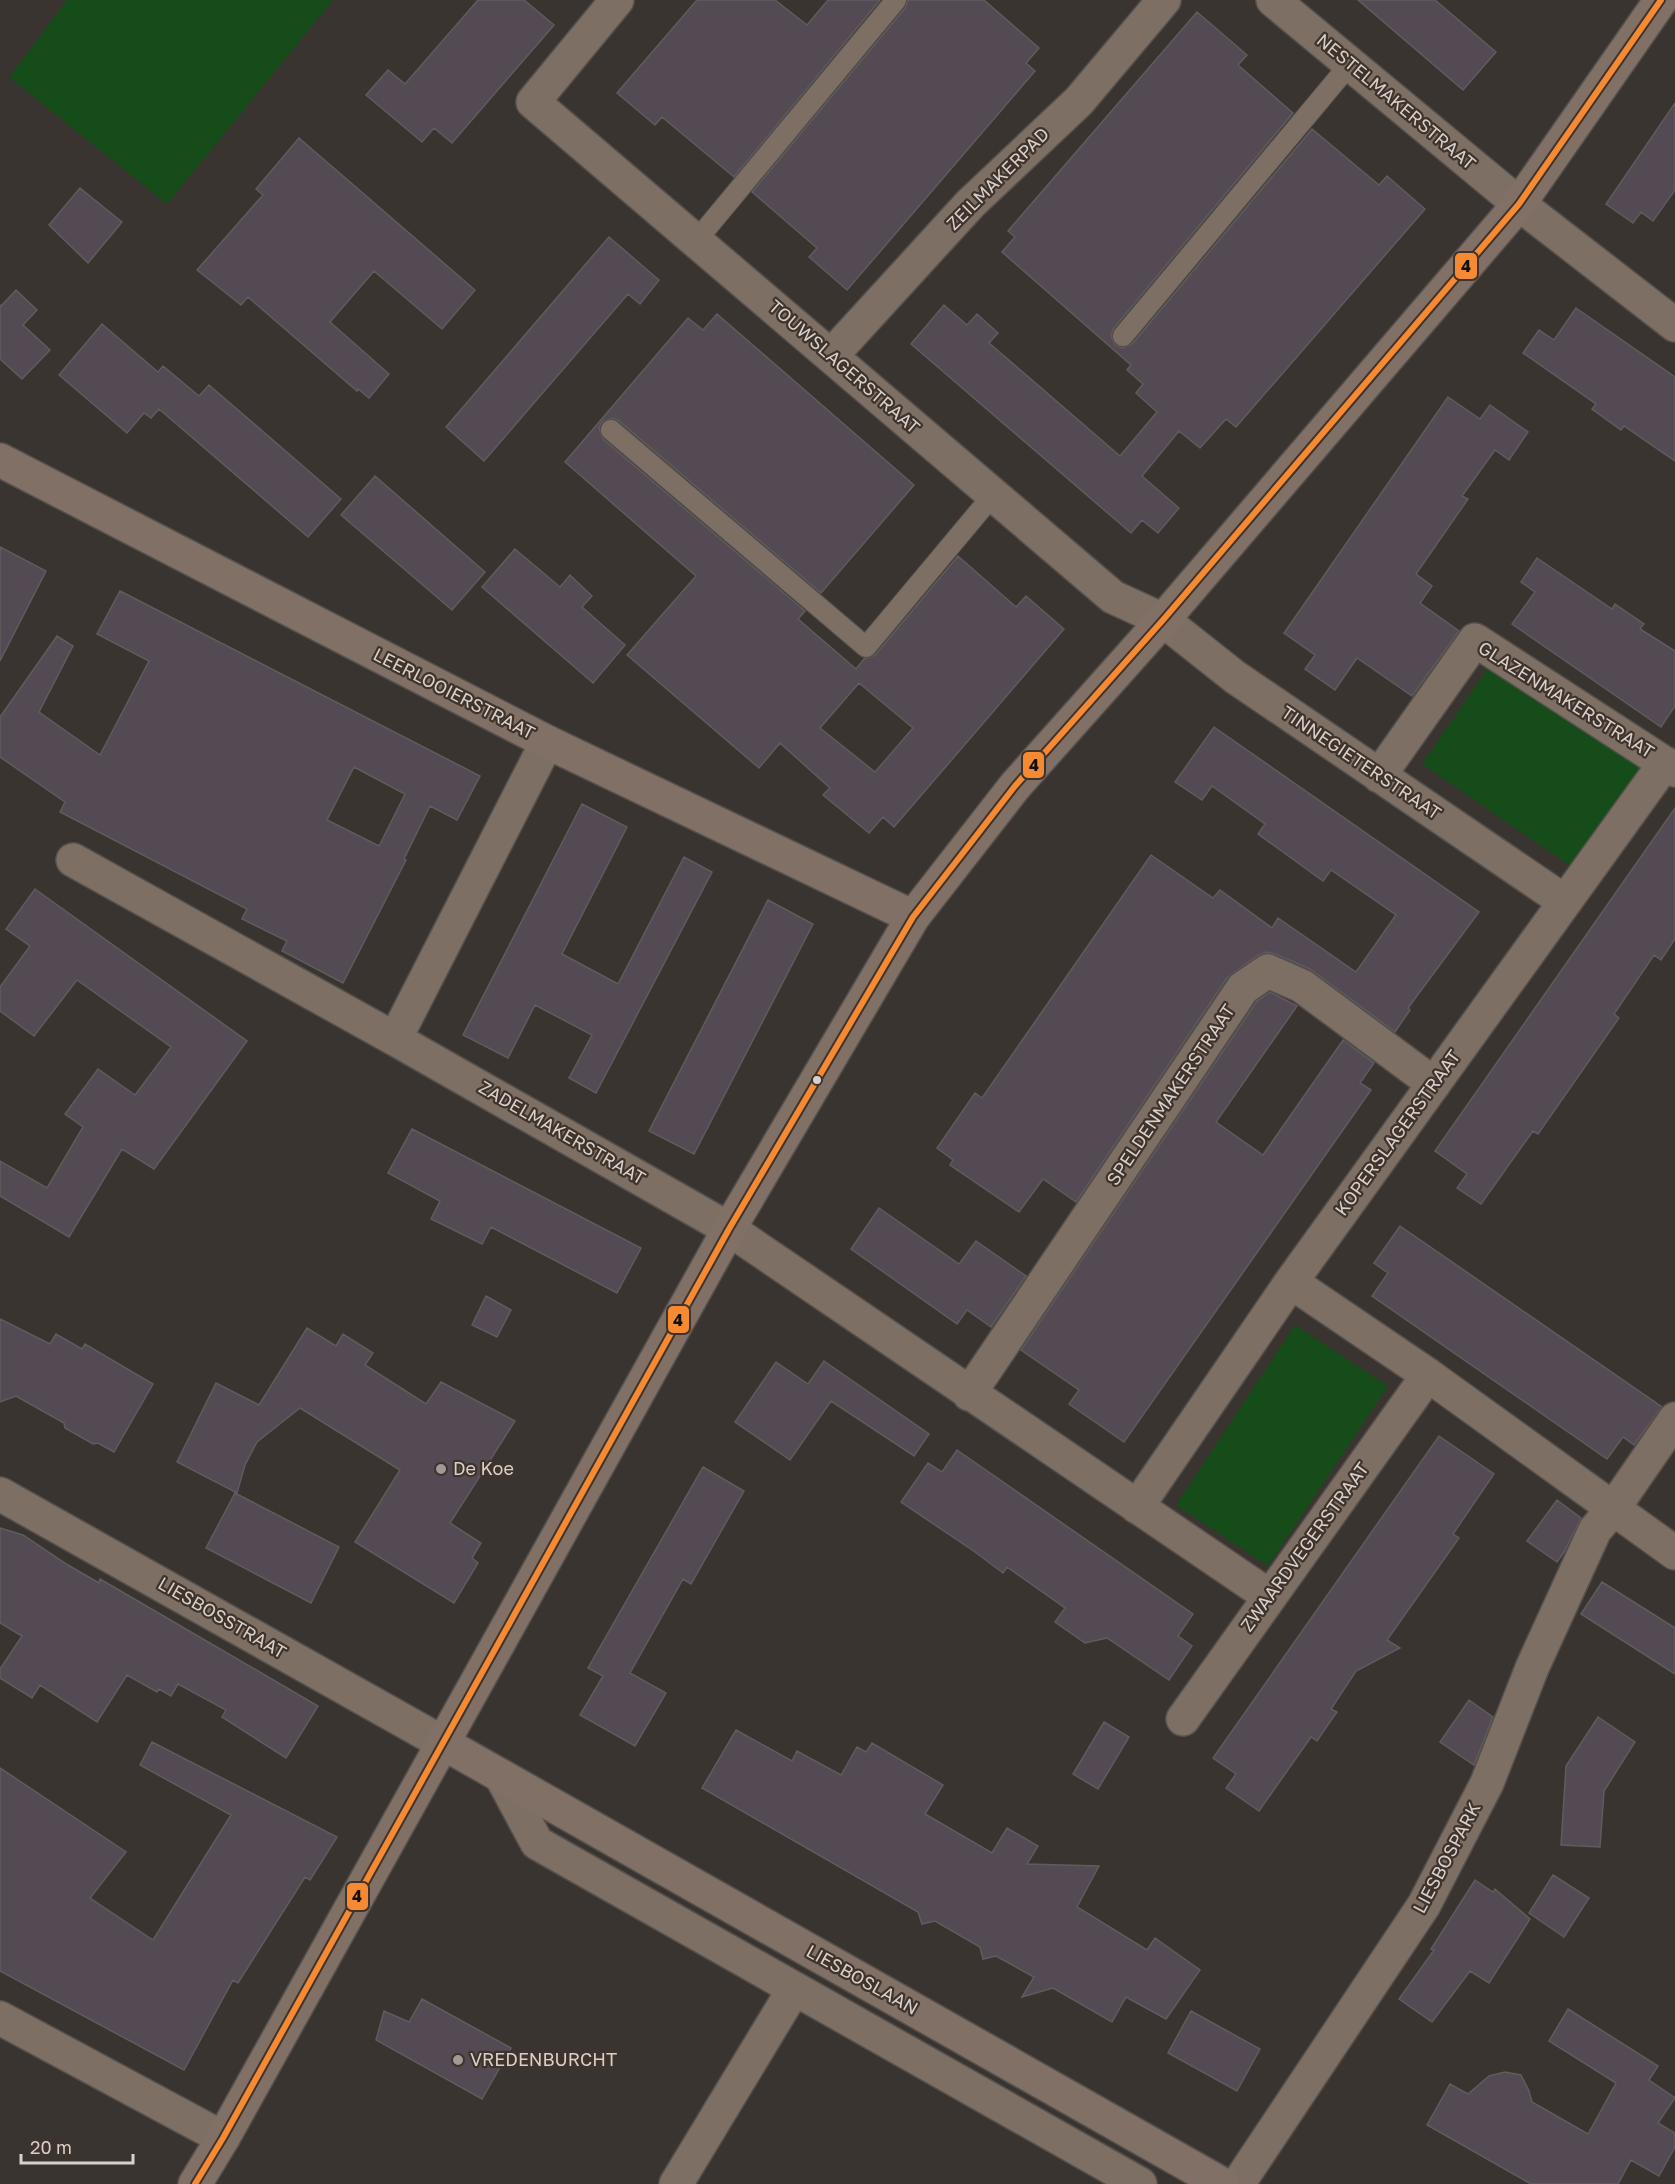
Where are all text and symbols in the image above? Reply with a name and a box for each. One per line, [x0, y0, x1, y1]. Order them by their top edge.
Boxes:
street label: NESTELMAKERSTRAAT [1313, 28, 1481, 174]
street label: ZEILMAKERPAD [941, 122, 1053, 234]
line badge: 4 [1454, 252, 1478, 280]
text: 4 [1461, 256, 1471, 276]
street label: TOUWSLAGERSTRAAT [765, 295, 925, 438]
street label: GLAZENMAKERSTRAAT [1475, 636, 1658, 762]
street label: LEERLOOIERSTRAAT [370, 643, 539, 743]
street label: TINNEGIETERSTRAAT [1278, 701, 1446, 824]
line badge: 4 [1022, 751, 1045, 779]
text: 4 [1029, 755, 1039, 775]
street label: SPELDENMAKERSTRAAT [1101, 1000, 1239, 1189]
street label: KOPERSLAGERSTRAAT [1330, 1045, 1465, 1219]
unlabelled marker [811, 1074, 823, 1086]
street label: ZADELMAKERSTRAAT [475, 1075, 650, 1189]
line badge: 4 [667, 1305, 690, 1334]
text: 4 [673, 1310, 683, 1330]
place label: De Koe [453, 1457, 514, 1479]
street label: ZWAARDVEGERSTRAAT [1235, 1458, 1373, 1635]
marker: De Koe [434, 1462, 448, 1476]
street label: LIESBOSSTRAAT [155, 1572, 290, 1663]
street label: LIESBOSPARK [1408, 1798, 1485, 1917]
line badge: 4 [346, 1882, 369, 1911]
text: 4 [352, 1886, 362, 1906]
street label: LIESBOSLAAN [803, 1939, 922, 2019]
place label: VREDENBURCHT [470, 2048, 617, 2070]
marker: VREDENBURCHT [451, 2053, 465, 2067]
scale bar [21, 2127, 134, 2165]
text: 20 m [30, 2136, 72, 2158]

